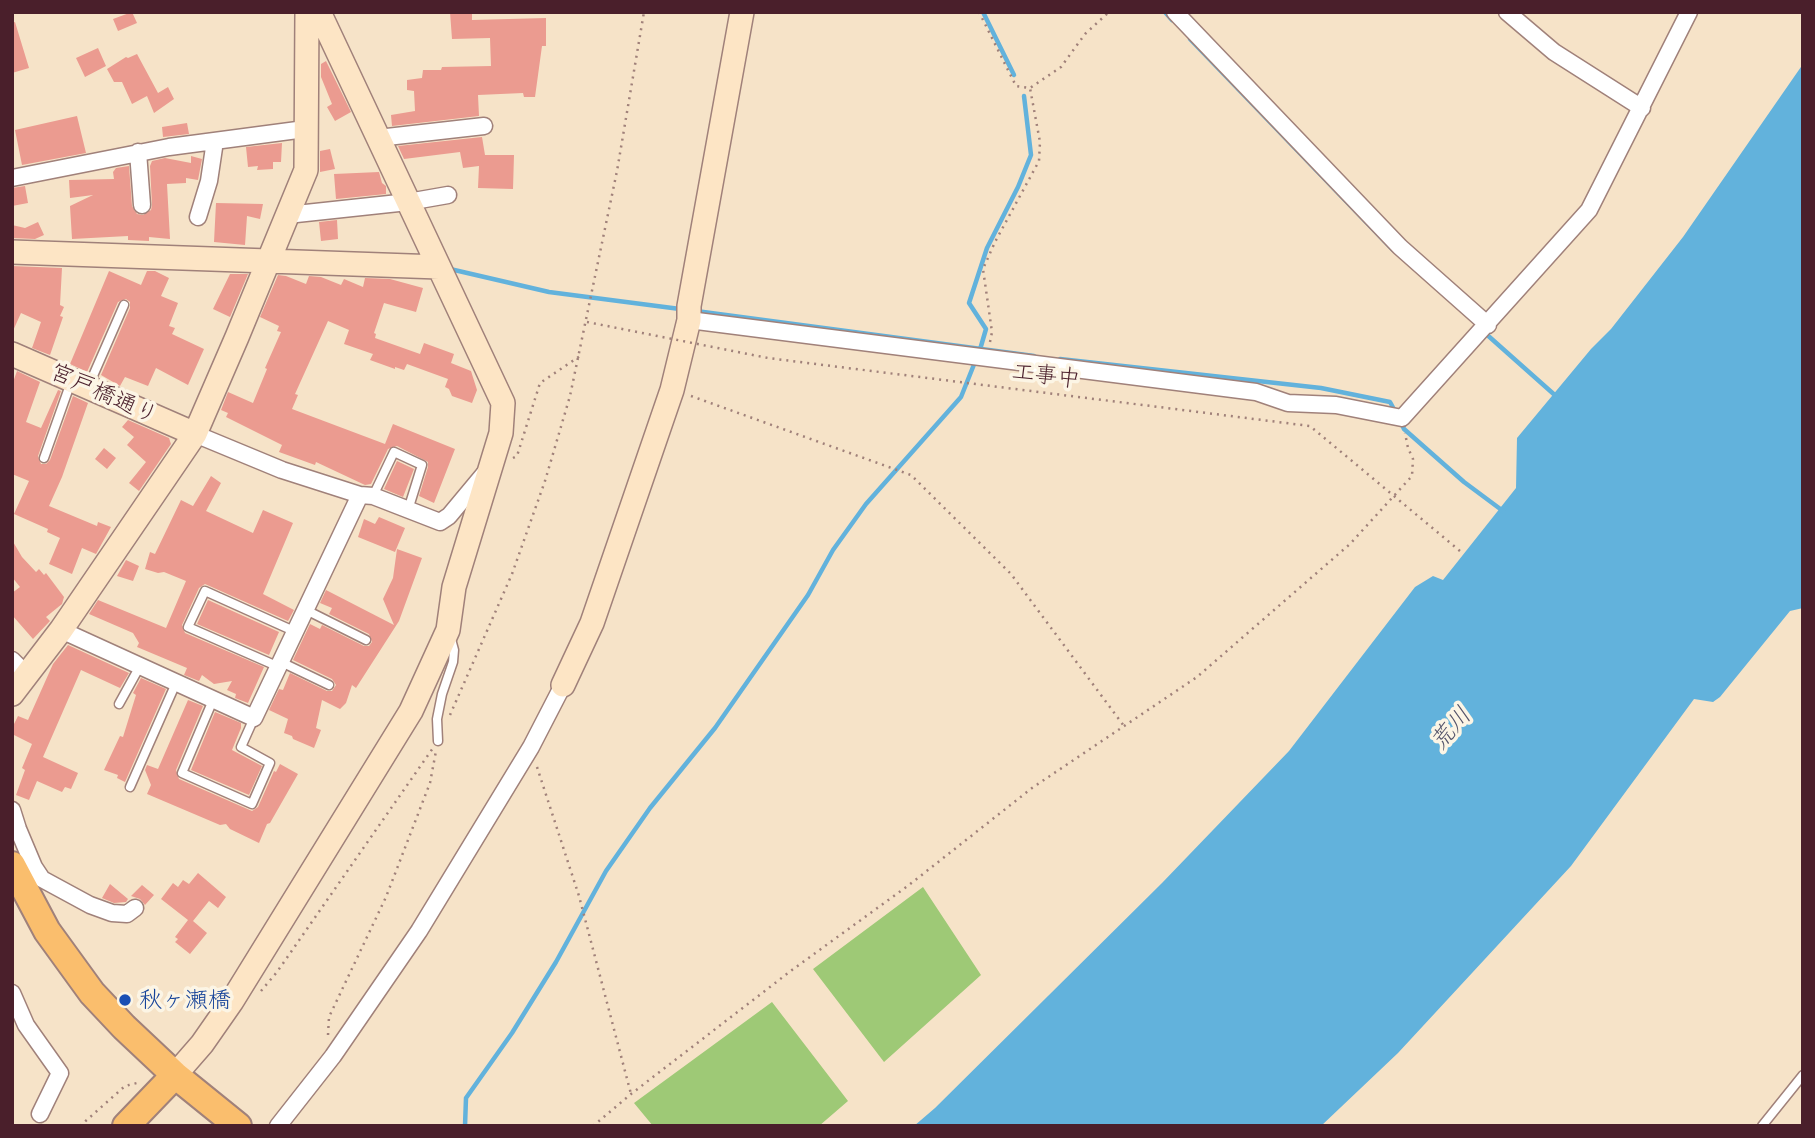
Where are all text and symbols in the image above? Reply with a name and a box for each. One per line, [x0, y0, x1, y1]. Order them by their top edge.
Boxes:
street label: 宮戸橋通り [46, 358, 162, 430]
street label: 工事中 [1010, 358, 1082, 394]
water label: 荒川 [1424, 701, 1478, 757]
place label: 秋ヶ瀬橋 [139, 986, 231, 1014]
marker: 秋ヶ瀬橋 [117, 992, 133, 1008]

